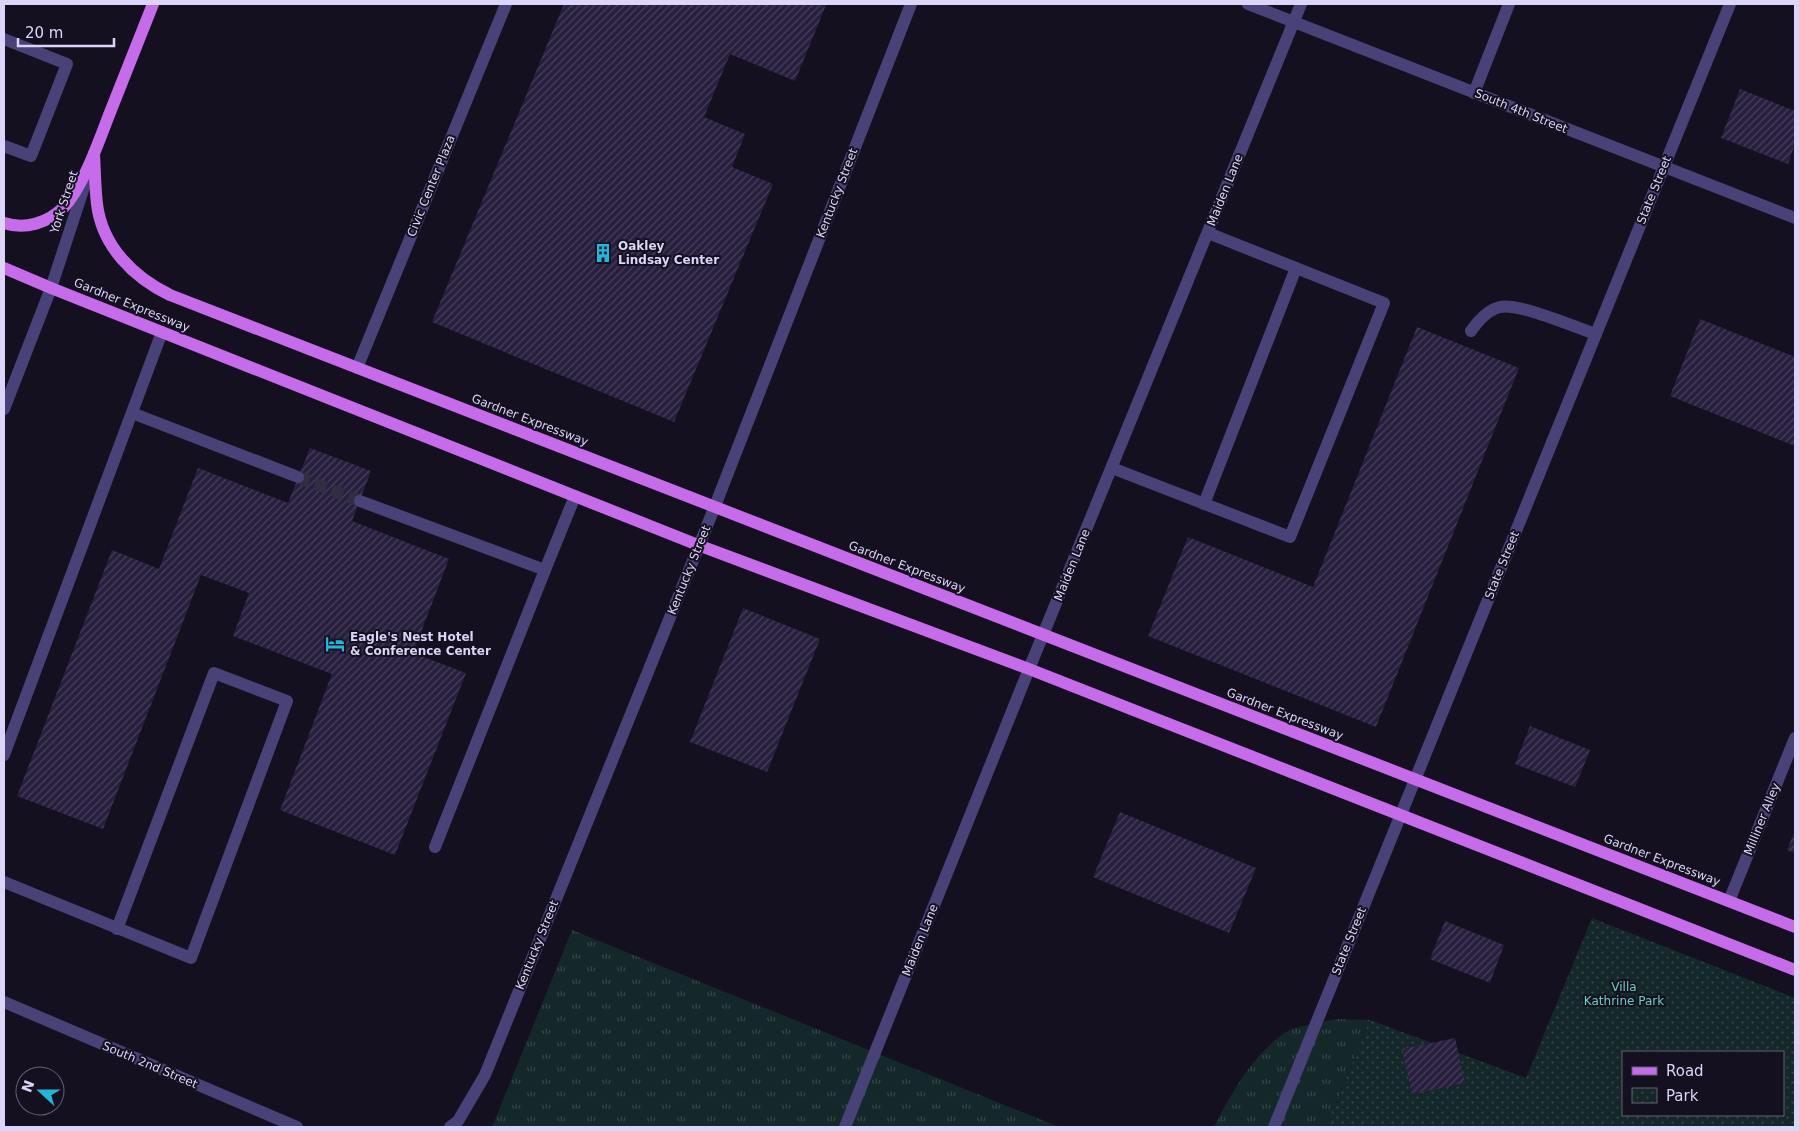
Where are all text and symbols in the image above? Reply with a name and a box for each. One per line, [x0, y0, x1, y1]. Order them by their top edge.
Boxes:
scale bar [18, 15, 114, 47]
text: 20 m [25, 24, 63, 42]
street label: South 4th Street [1473, 86, 1570, 136]
street label: Civic Center Plaza [404, 133, 458, 239]
street label: Kentucky Street [813, 146, 861, 240]
street label: Maiden Lane [1204, 152, 1246, 228]
street label: State Street [1634, 154, 1674, 226]
street label: York Street [47, 169, 81, 236]
place label: Oakley Lindsay Center [618, 239, 719, 267]
building icon: Oakley Lindsay Center [592, 242, 614, 264]
street label: Gardner Expressway [72, 275, 192, 335]
street label: Gardner Expressway [470, 391, 590, 449]
street label: Kentucky Street [665, 523, 713, 617]
street label: Maiden Lane [1051, 527, 1093, 603]
street label: State Street [1482, 529, 1522, 601]
street label: Gardner Expressway [847, 538, 967, 596]
place label: Eagle's Nest Hotel & Conference Center [350, 630, 491, 658]
hotel icon: Eagle's Nest Hotel & Conference Center [324, 633, 346, 655]
street label: Gardner Expressway [1225, 685, 1345, 743]
street label: Milliner Alley [1741, 781, 1783, 857]
street label: Gardner Expressway [1602, 831, 1722, 889]
street label: Kentucky Street [513, 898, 561, 992]
street label: Maiden Lane [899, 902, 941, 978]
street label: State Street [1329, 905, 1369, 977]
park label: Villa Kathrine Park [1584, 980, 1664, 1008]
street label: South 2nd Street [100, 1039, 200, 1091]
legend [1622, 1051, 1784, 1116]
text: Road [1666, 1062, 1704, 1080]
north arrow [15, 1066, 65, 1116]
text: N [18, 1078, 37, 1095]
text: Park [1666, 1087, 1699, 1105]

